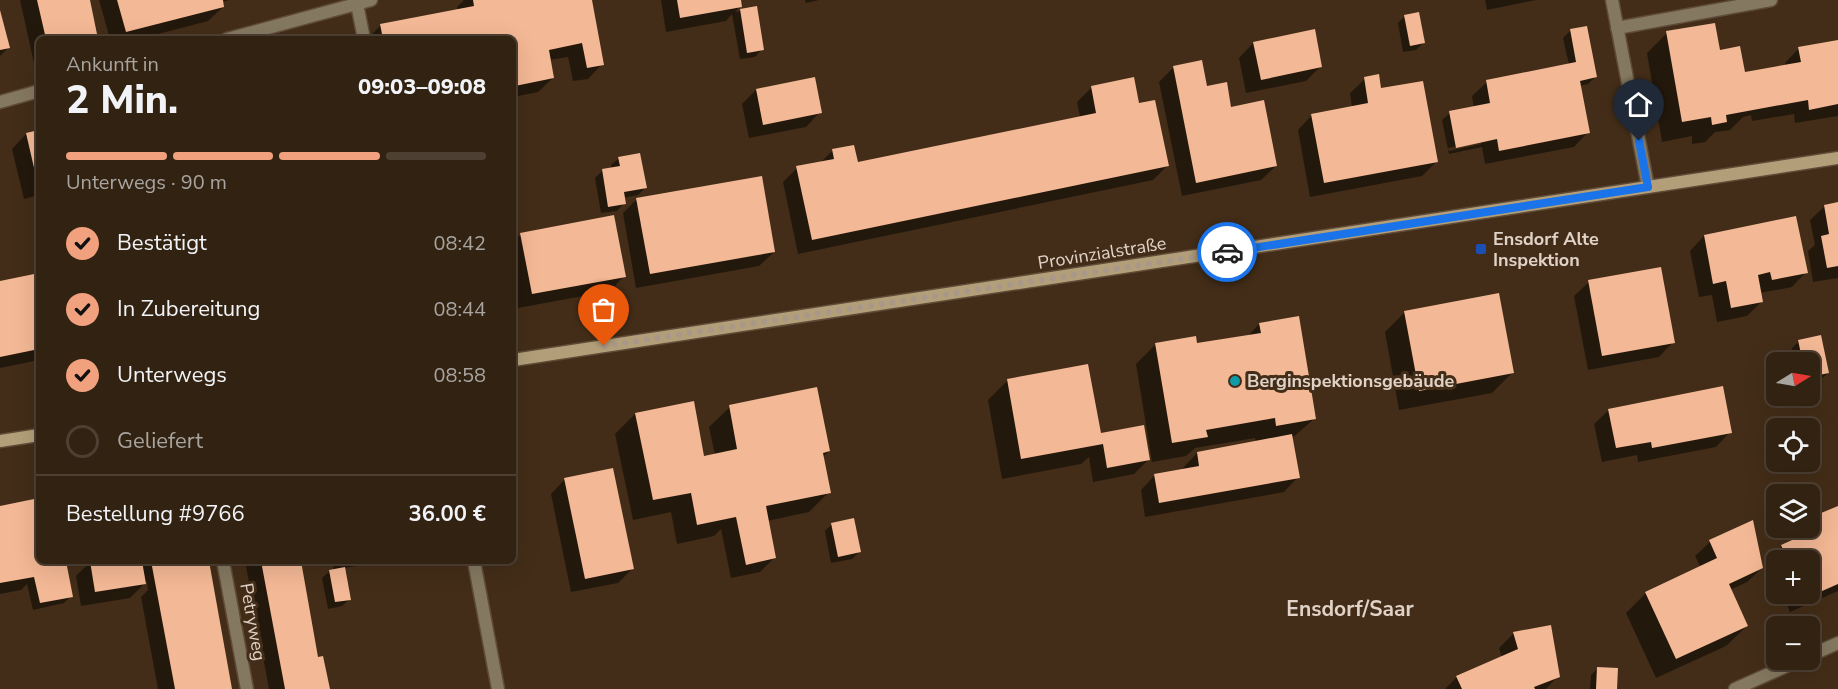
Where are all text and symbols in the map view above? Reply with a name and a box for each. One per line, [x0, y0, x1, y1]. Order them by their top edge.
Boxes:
text: Ankunft in [66, 51, 159, 78]
text: 09:03–09:08 [358, 72, 486, 102]
text: 2 Min. [66, 74, 178, 127]
pin [1613, 79, 1664, 141]
icon: home [1622, 88, 1655, 121]
text: Unterwegs · 90 m [66, 169, 227, 196]
courier [1197, 222, 1257, 282]
icon: check [66, 227, 99, 260]
place label: Ensdorf Alte Inspektion [1493, 227, 1599, 272]
text: Bestätigt [117, 228, 207, 258]
text: 08:42 [433, 230, 486, 257]
street label: Provinzialstraße [1036, 231, 1168, 275]
icon: car [1211, 236, 1244, 269]
marker: Ensdorf Alte Inspektion [1474, 242, 1488, 256]
pin [578, 284, 629, 346]
icon: check [66, 293, 99, 326]
icon: bag [587, 293, 620, 326]
text: In Zubereitung [117, 294, 260, 324]
text: 08:44 [433, 296, 486, 323]
north arrow [1766, 352, 1820, 406]
map controls [1766, 352, 1820, 670]
icon: check [66, 359, 99, 392]
text: Unterwegs [117, 360, 227, 390]
text: 08:58 [433, 362, 486, 389]
place label: Berginspektionsgebäude [1247, 369, 1454, 393]
marker: Berginspektionsgebäude [1228, 374, 1242, 388]
button: locate [1766, 418, 1820, 472]
text: Geliefert [117, 426, 203, 456]
button: layers [1766, 484, 1820, 538]
text: Bestellung #9766 [66, 499, 245, 529]
text: 36.00 € [409, 499, 486, 529]
button: + [1766, 550, 1820, 604]
street label: Petryweg [234, 581, 272, 663]
district label: Ensdorf/Saar [1286, 595, 1414, 623]
button: − [1766, 616, 1820, 670]

